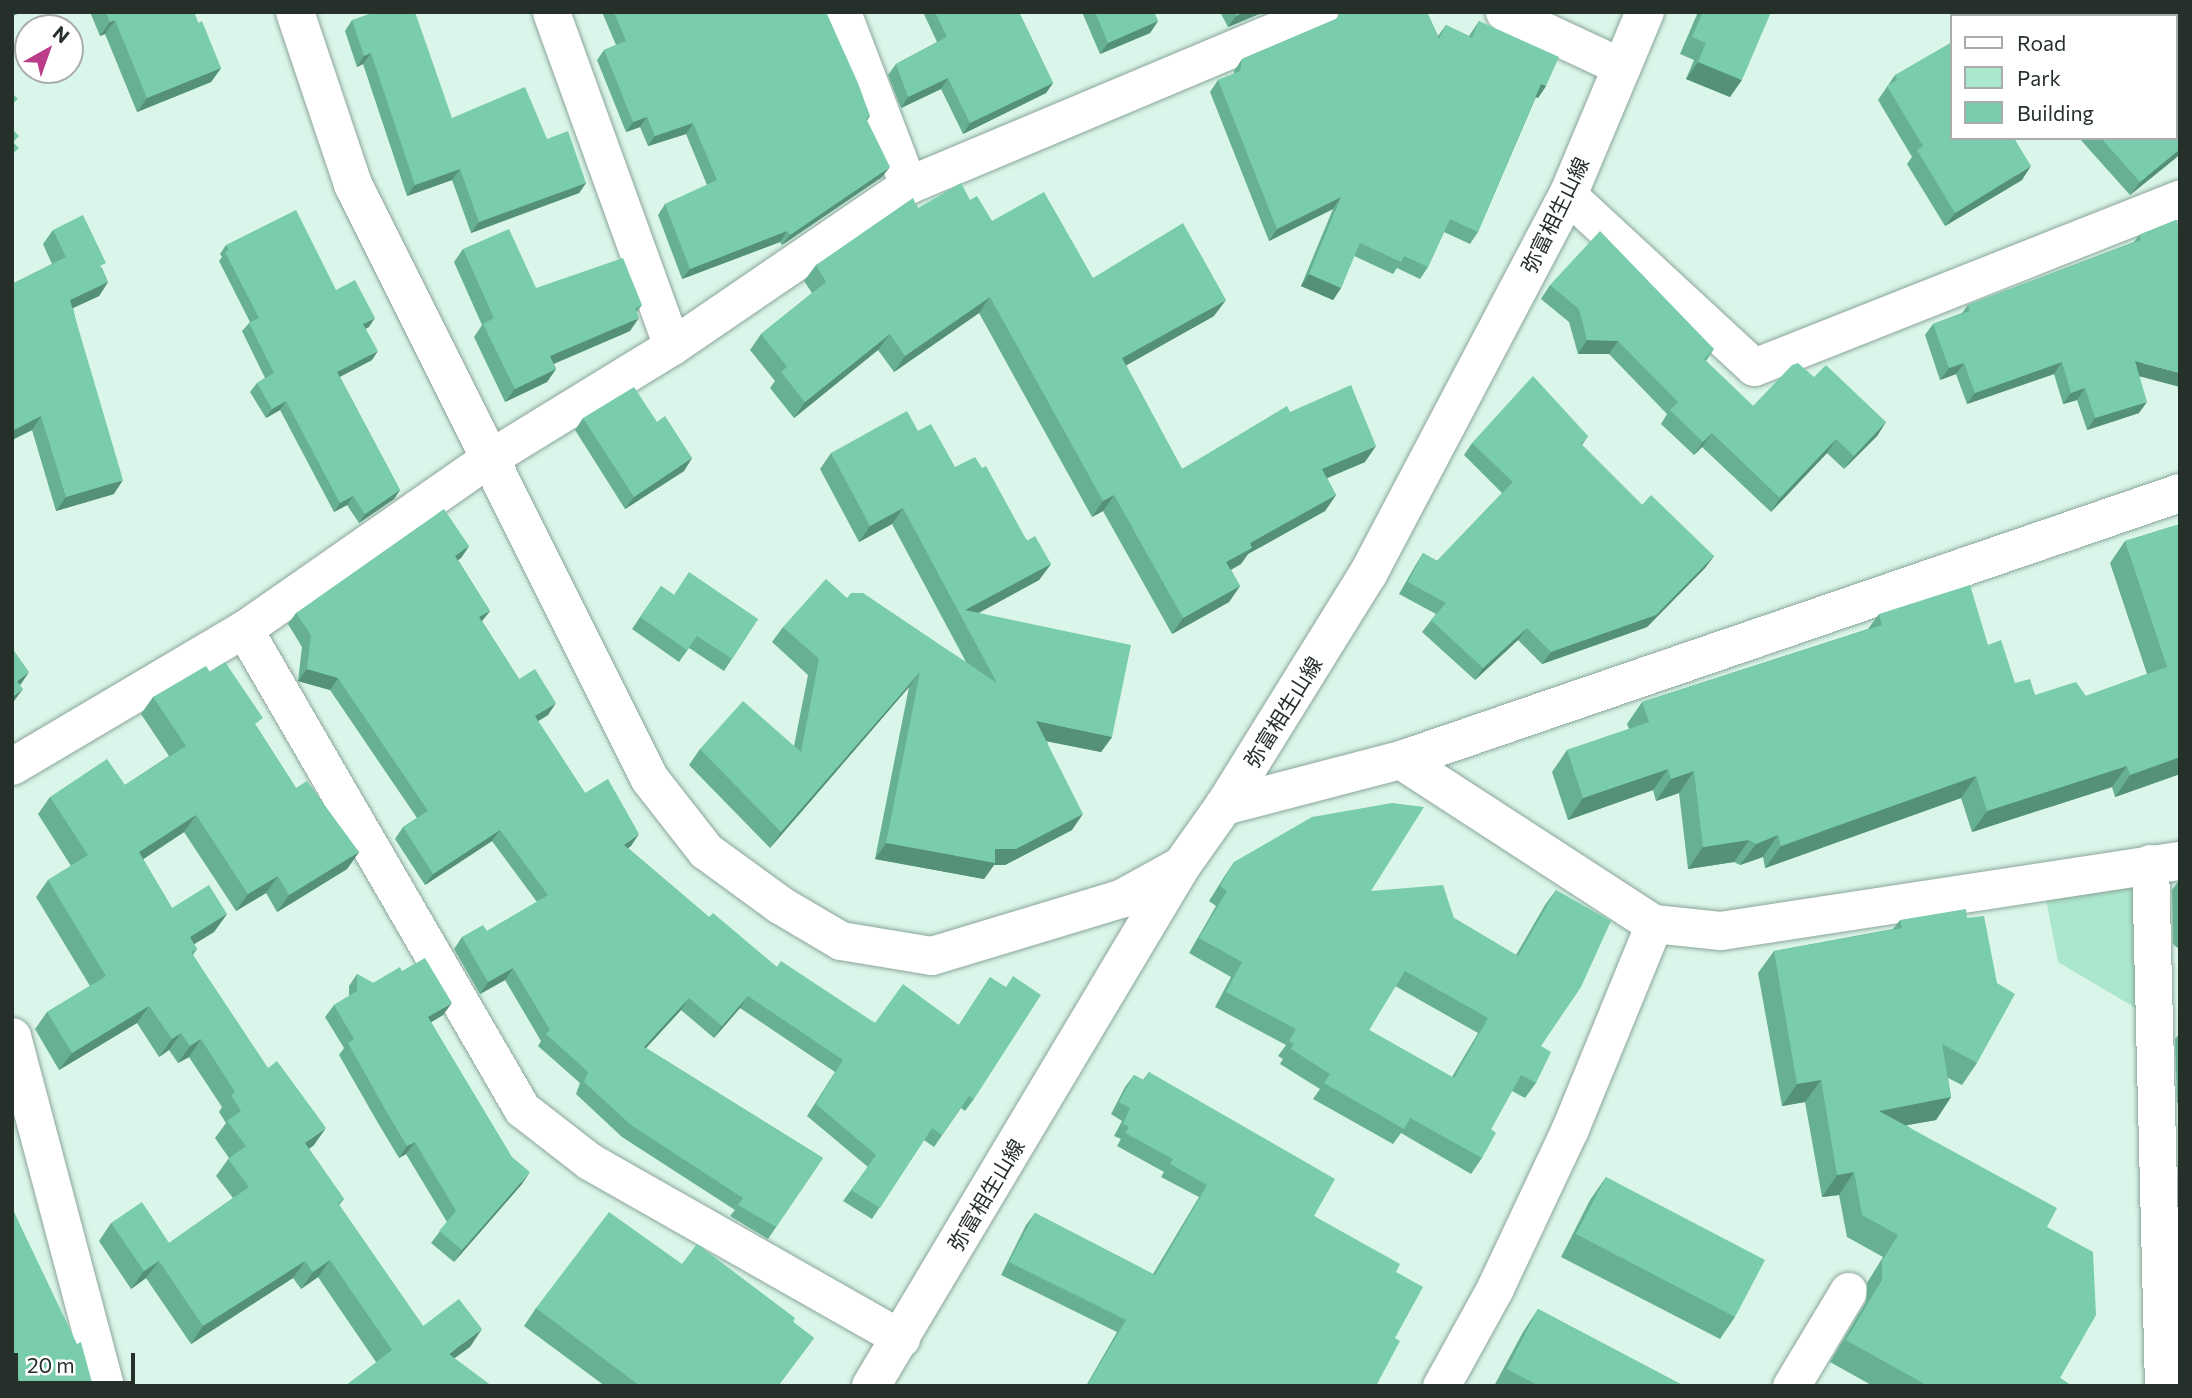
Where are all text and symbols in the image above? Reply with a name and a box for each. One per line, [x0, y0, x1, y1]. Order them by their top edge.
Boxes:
north arrow [14, 14, 84, 84]
legend [1951, 14, 2178, 140]
text: N [49, 21, 74, 47]
text: Road [2017, 30, 2066, 55]
text: Park [2017, 65, 2061, 90]
text: Building [2017, 100, 2094, 125]
street label: 弥富相生山線 [1516, 153, 1594, 277]
street label: 弥富相生山線 [1239, 652, 1327, 772]
street label: 弥富相生山線 [943, 1135, 1029, 1255]
scale bar [18, 1338, 138, 1382]
text: 20 m [27, 1352, 75, 1377]

